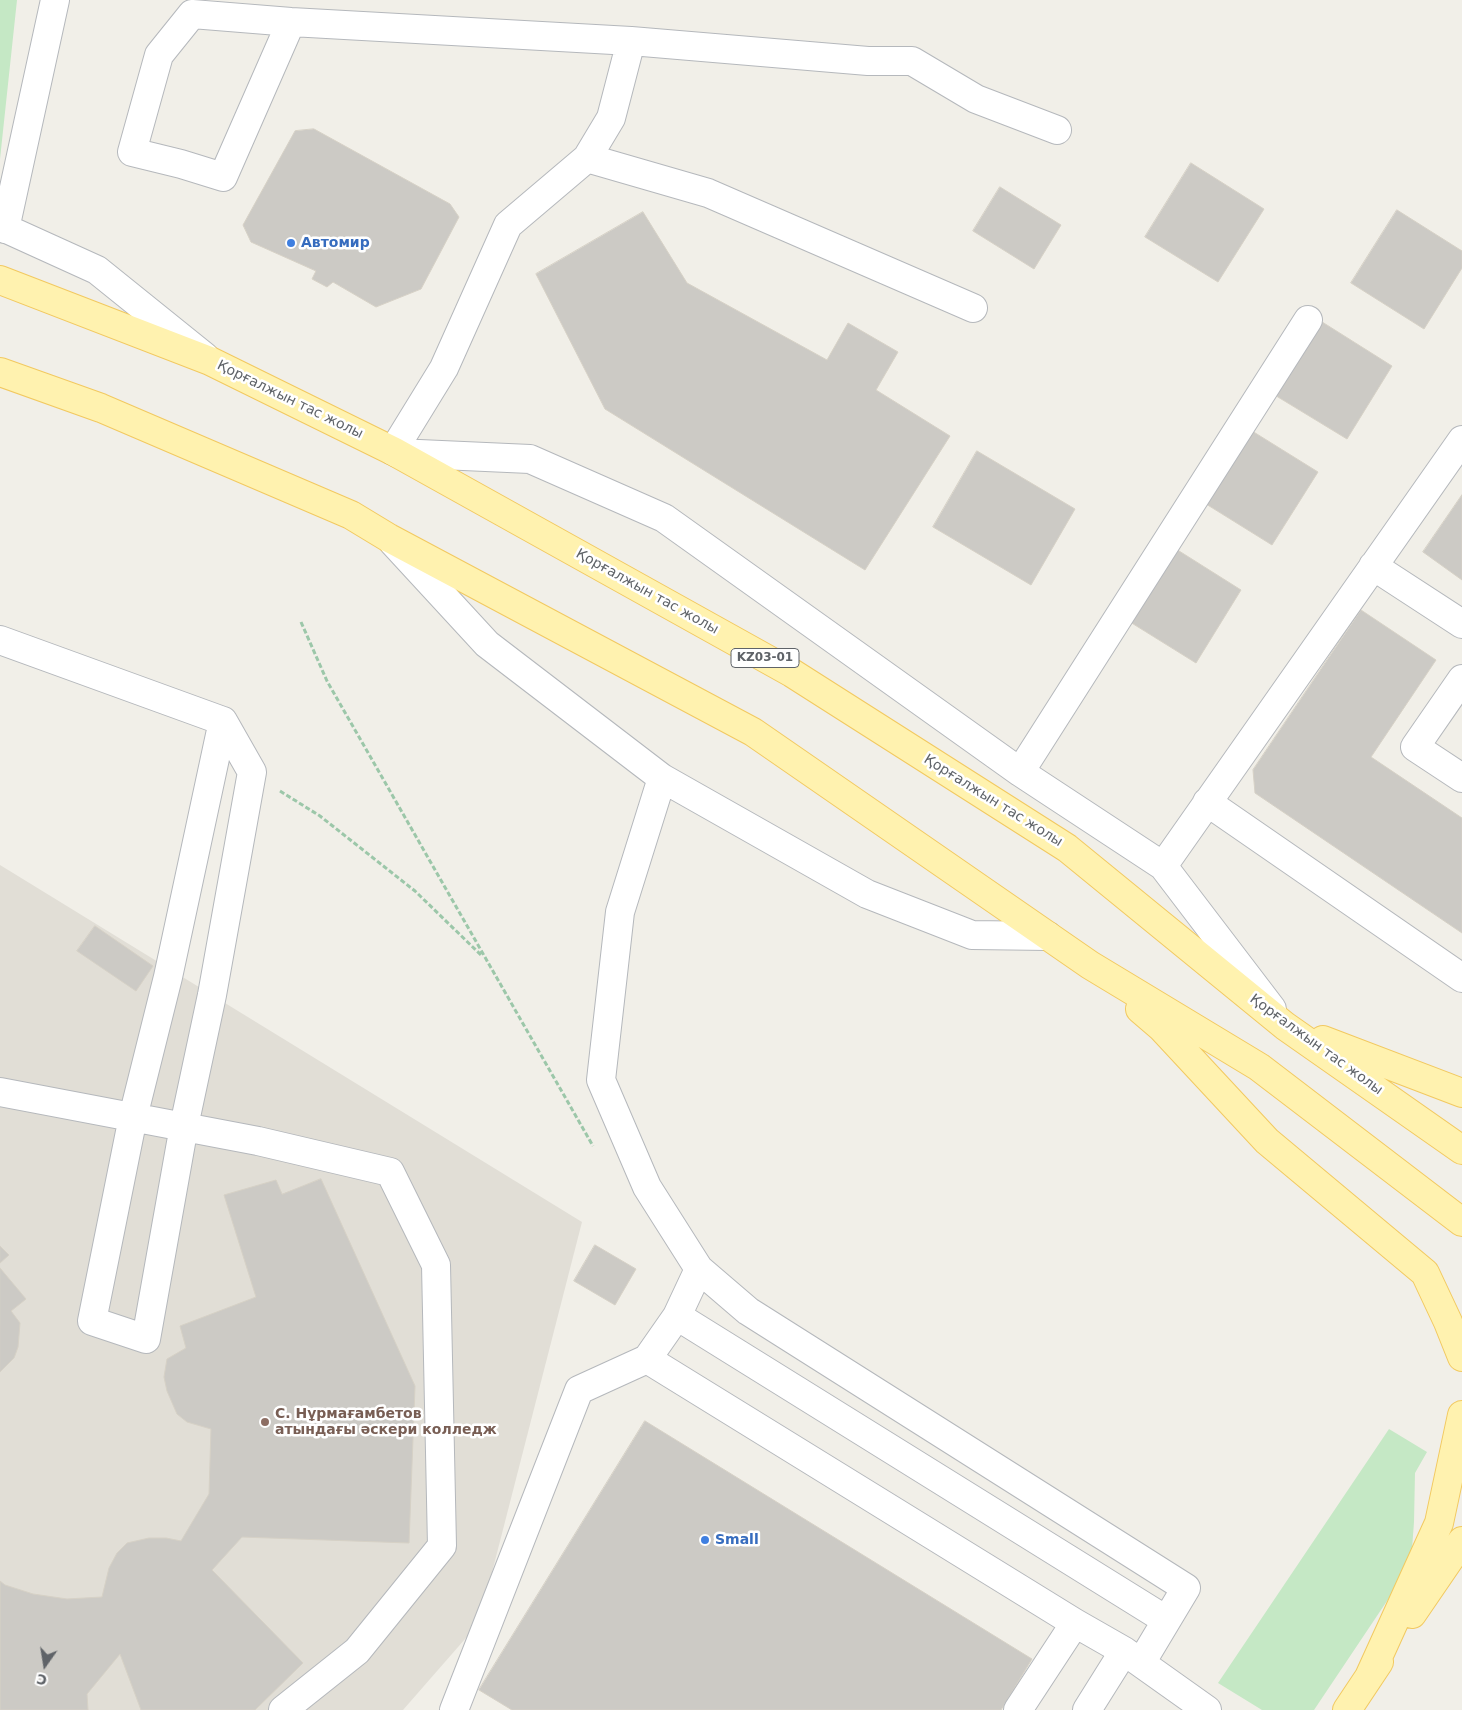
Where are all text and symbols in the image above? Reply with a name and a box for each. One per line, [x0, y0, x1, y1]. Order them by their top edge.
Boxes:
place label: Автомир [301, 235, 370, 251]
marker: Автомир [285, 237, 297, 249]
street label: Қорғалжын тас жолы [214, 357, 366, 443]
street label: Қорғалжын тас жолы [573, 546, 721, 638]
road number: KZ03-01 [731, 648, 799, 668]
street label: Қорғалжын тас жолы [920, 751, 1066, 851]
street label: Қорғалжын тас жолы [1246, 991, 1386, 1099]
place label: С. Нұрмағамбетов атындағы әскери колледж [275, 1406, 497, 1438]
marker: С. Нұрмағамбетов атындағы әскери колледж [259, 1416, 271, 1428]
place label: Small [715, 1532, 759, 1548]
marker: Small [699, 1534, 711, 1546]
north arrow [20, 1640, 70, 1690]
text: С [35, 1671, 48, 1689]

